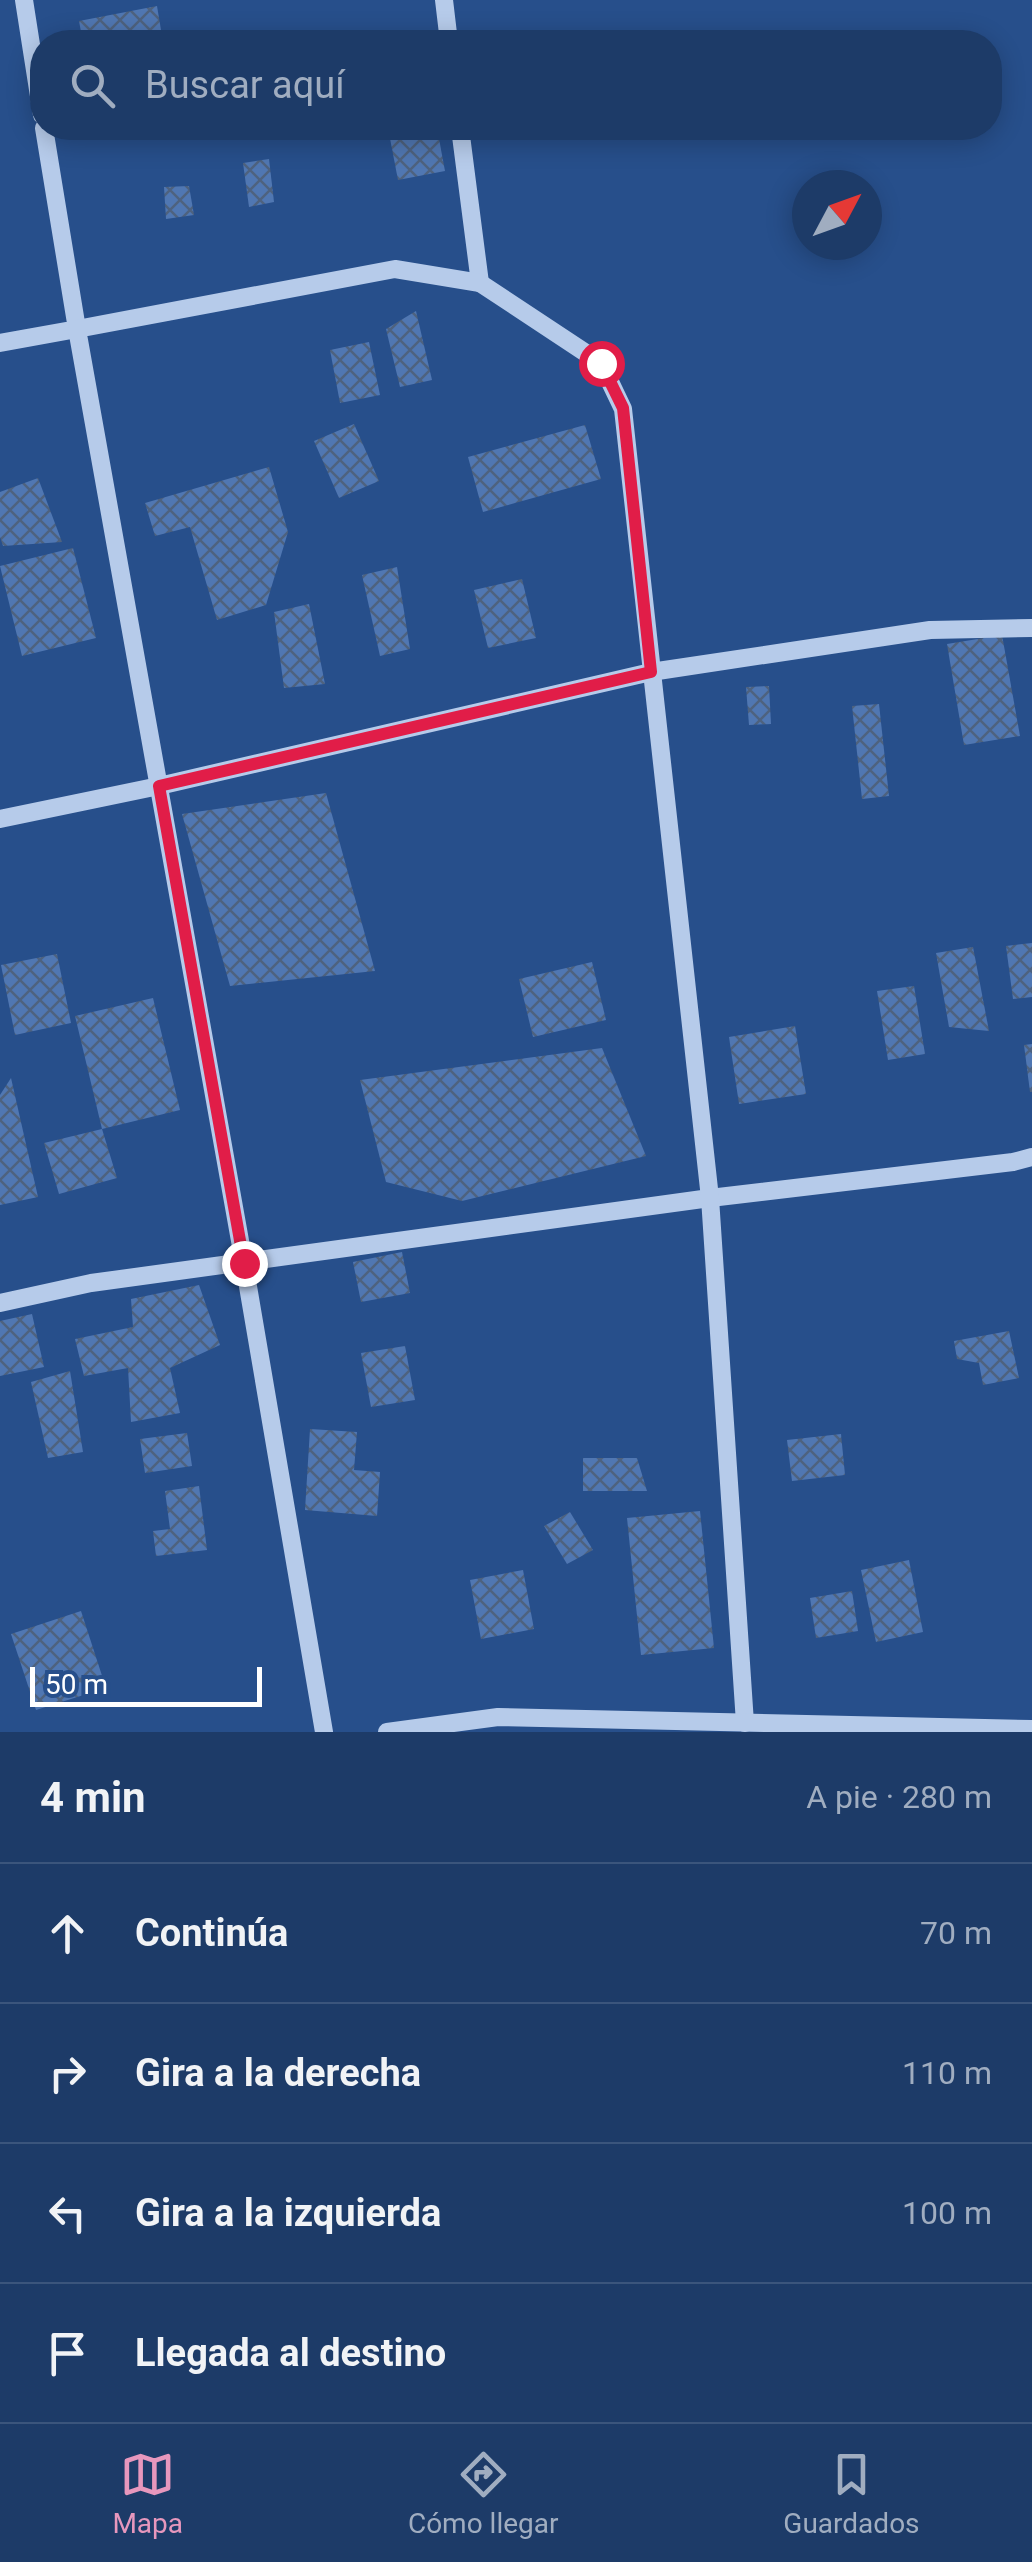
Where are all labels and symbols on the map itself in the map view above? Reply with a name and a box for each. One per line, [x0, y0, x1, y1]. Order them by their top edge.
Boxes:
north arrow [792, 170, 882, 260]
route start [579, 341, 625, 387]
route end [222, 1241, 268, 1287]
scale bar [30, 1662, 262, 1706]

